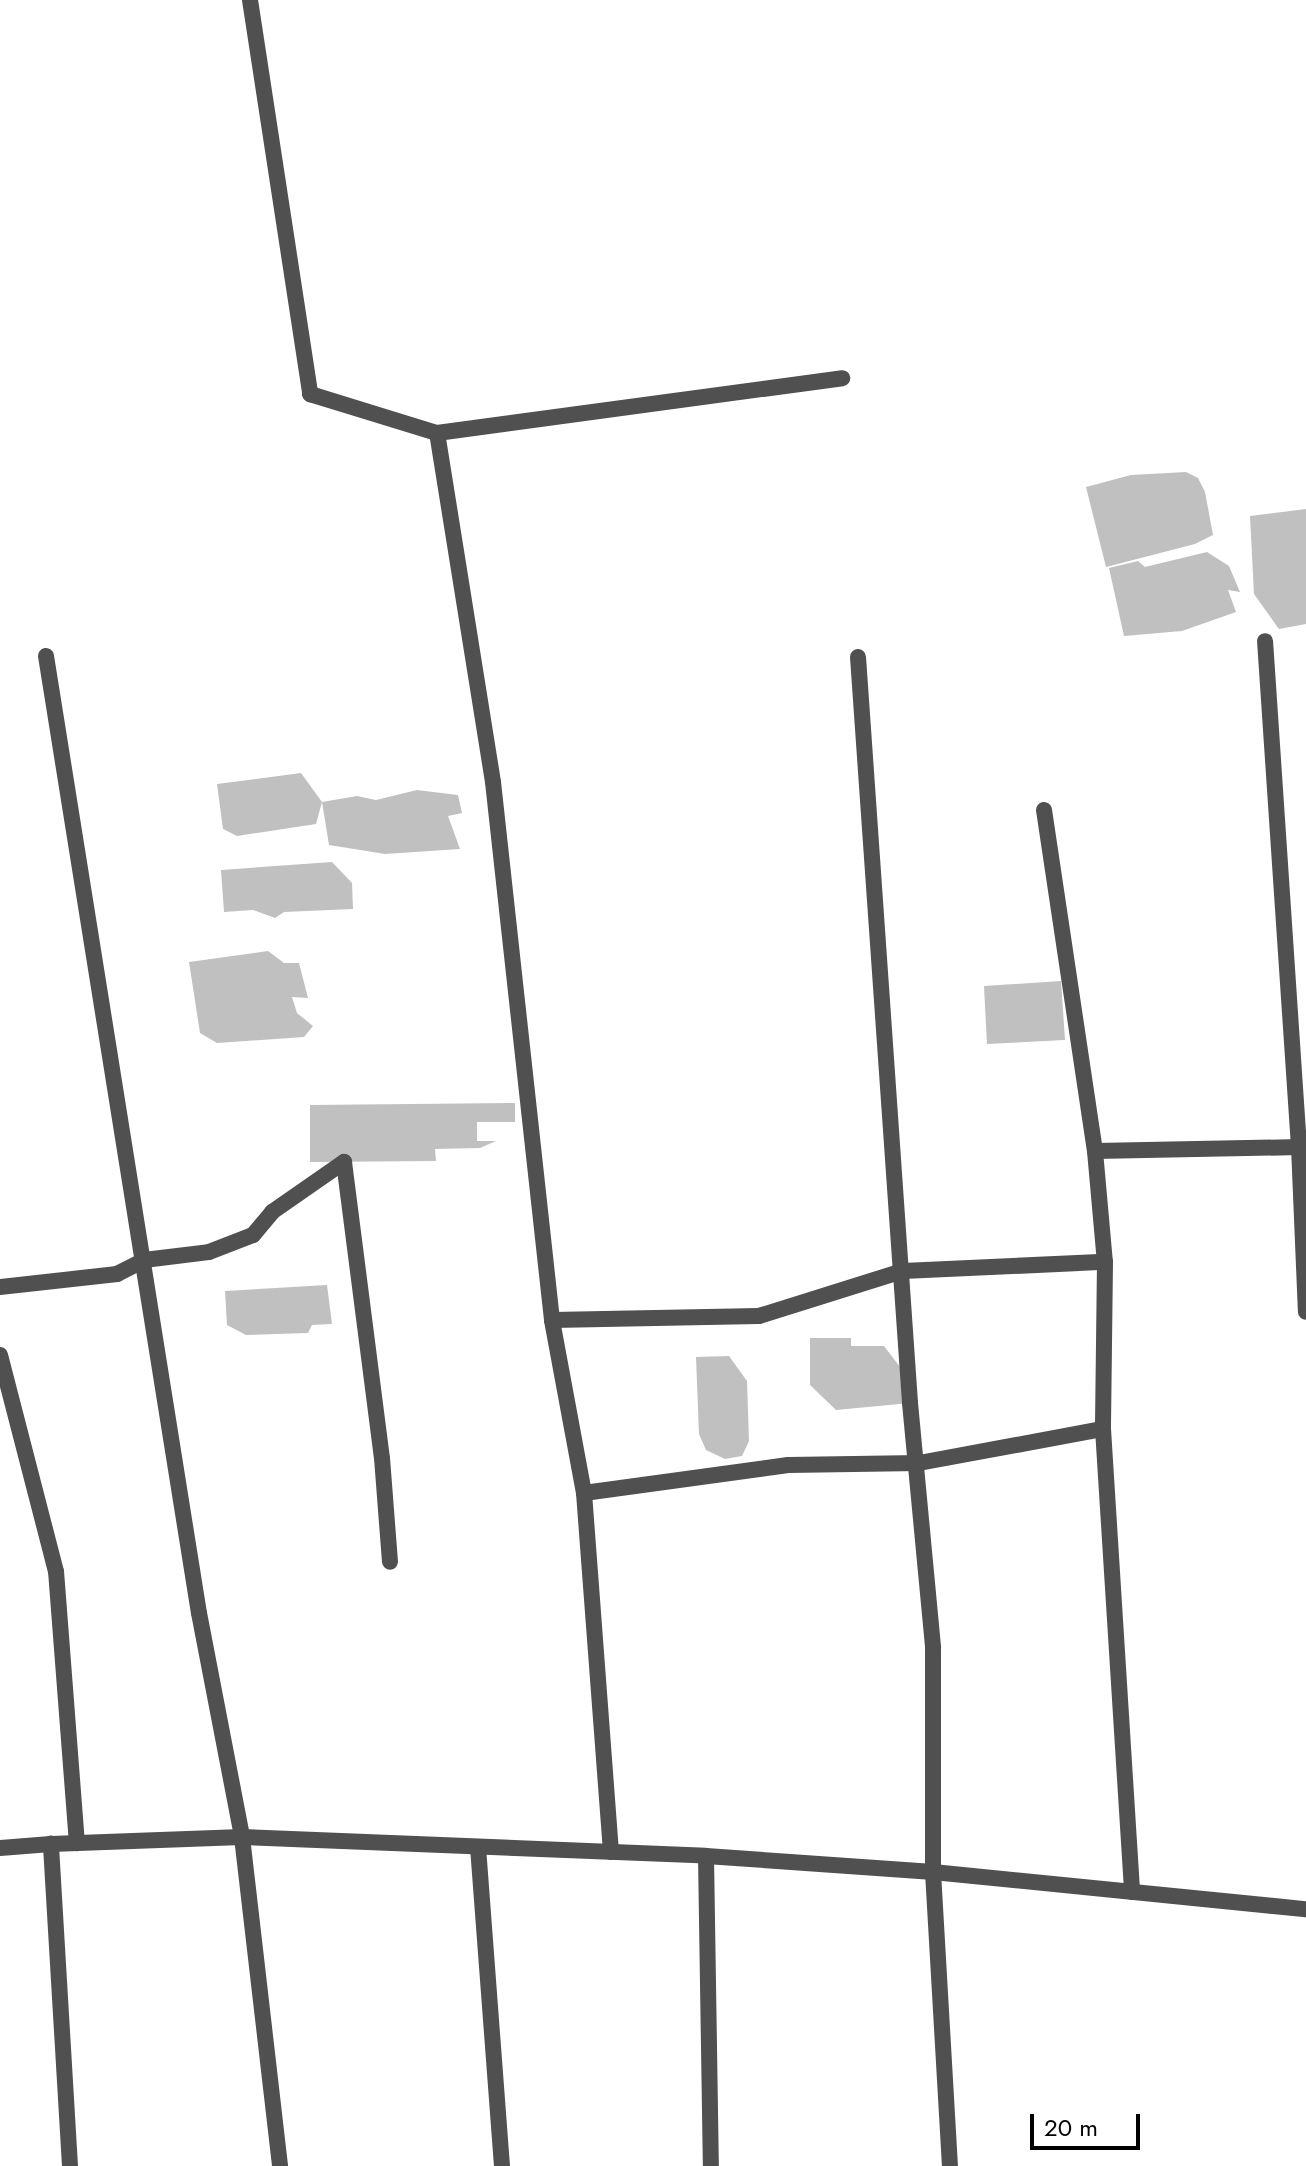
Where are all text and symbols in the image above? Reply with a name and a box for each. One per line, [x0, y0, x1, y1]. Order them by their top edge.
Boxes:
scale bar [1034, 2098, 1144, 2148]
text: 20 m [1044, 2110, 1098, 2145]

